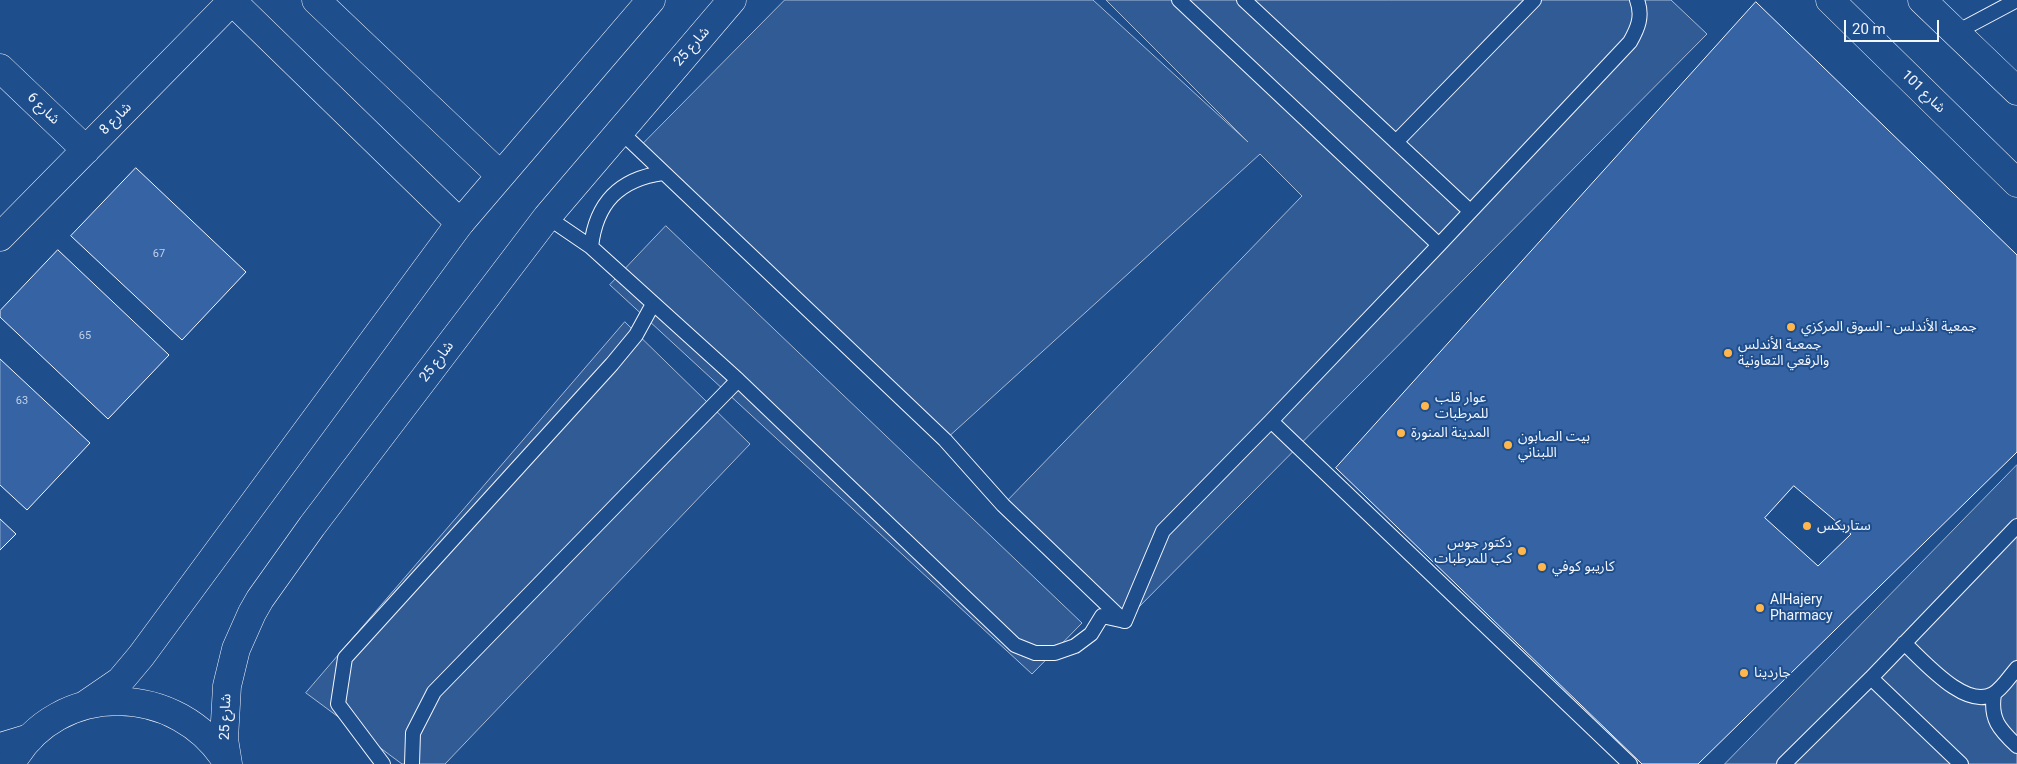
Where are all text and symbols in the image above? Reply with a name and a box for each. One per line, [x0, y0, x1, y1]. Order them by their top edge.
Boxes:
scale bar [1847, 10, 1942, 42]
text: 20 m [1852, 20, 1886, 38]
street label: شارع 25 [670, 24, 714, 70]
street label: شارع 101 [1898, 67, 1948, 117]
street label: شارع 6 [23, 90, 63, 128]
street label: شارع 8 [96, 99, 136, 139]
house number: 67 [153, 247, 165, 261]
place label: جمعية الأندلس - السوق المركزي [1801, 319, 1977, 335]
marker: جمعية الأندلس - السوق المركزي [1785, 321, 1797, 333]
house number: 65 [79, 329, 91, 343]
place label: جمعية الأندلس والرقعي التعاونية [1738, 337, 1829, 370]
street label: شارع 25 [416, 338, 458, 386]
marker: جمعية الأندلس والرقعي التعاونية [1722, 347, 1734, 359]
place label: عوار قلب للمرطبات [1435, 390, 1488, 422]
house number: 63 [16, 394, 28, 408]
marker: عوار قلب للمرطبات [1419, 400, 1431, 412]
place label: المدينة المنورة [1411, 425, 1489, 441]
marker: المدينة المنورة [1395, 427, 1407, 439]
place label: بيت الصابون اللبناني [1518, 429, 1590, 462]
marker: بيت الصابون اللبناني [1502, 439, 1514, 451]
place label: ستاربكس [1817, 518, 1871, 534]
marker: ستاربكس [1801, 520, 1813, 532]
place label: دكتور جوس كب للمرطبات [1434, 535, 1512, 568]
marker: دكتور جوس كب للمرطبات [1516, 545, 1528, 557]
place label: كاريبو كوفي [1552, 559, 1615, 575]
marker: كاريبو كوفي [1536, 561, 1548, 573]
place label: AlHajery Pharmacy [1770, 592, 1833, 624]
marker: AlHajery Pharmacy [1754, 602, 1766, 614]
place label: جاردينا [1754, 665, 1791, 681]
marker: جاردينا [1738, 667, 1750, 679]
street label: شارع 25 [217, 693, 235, 741]

